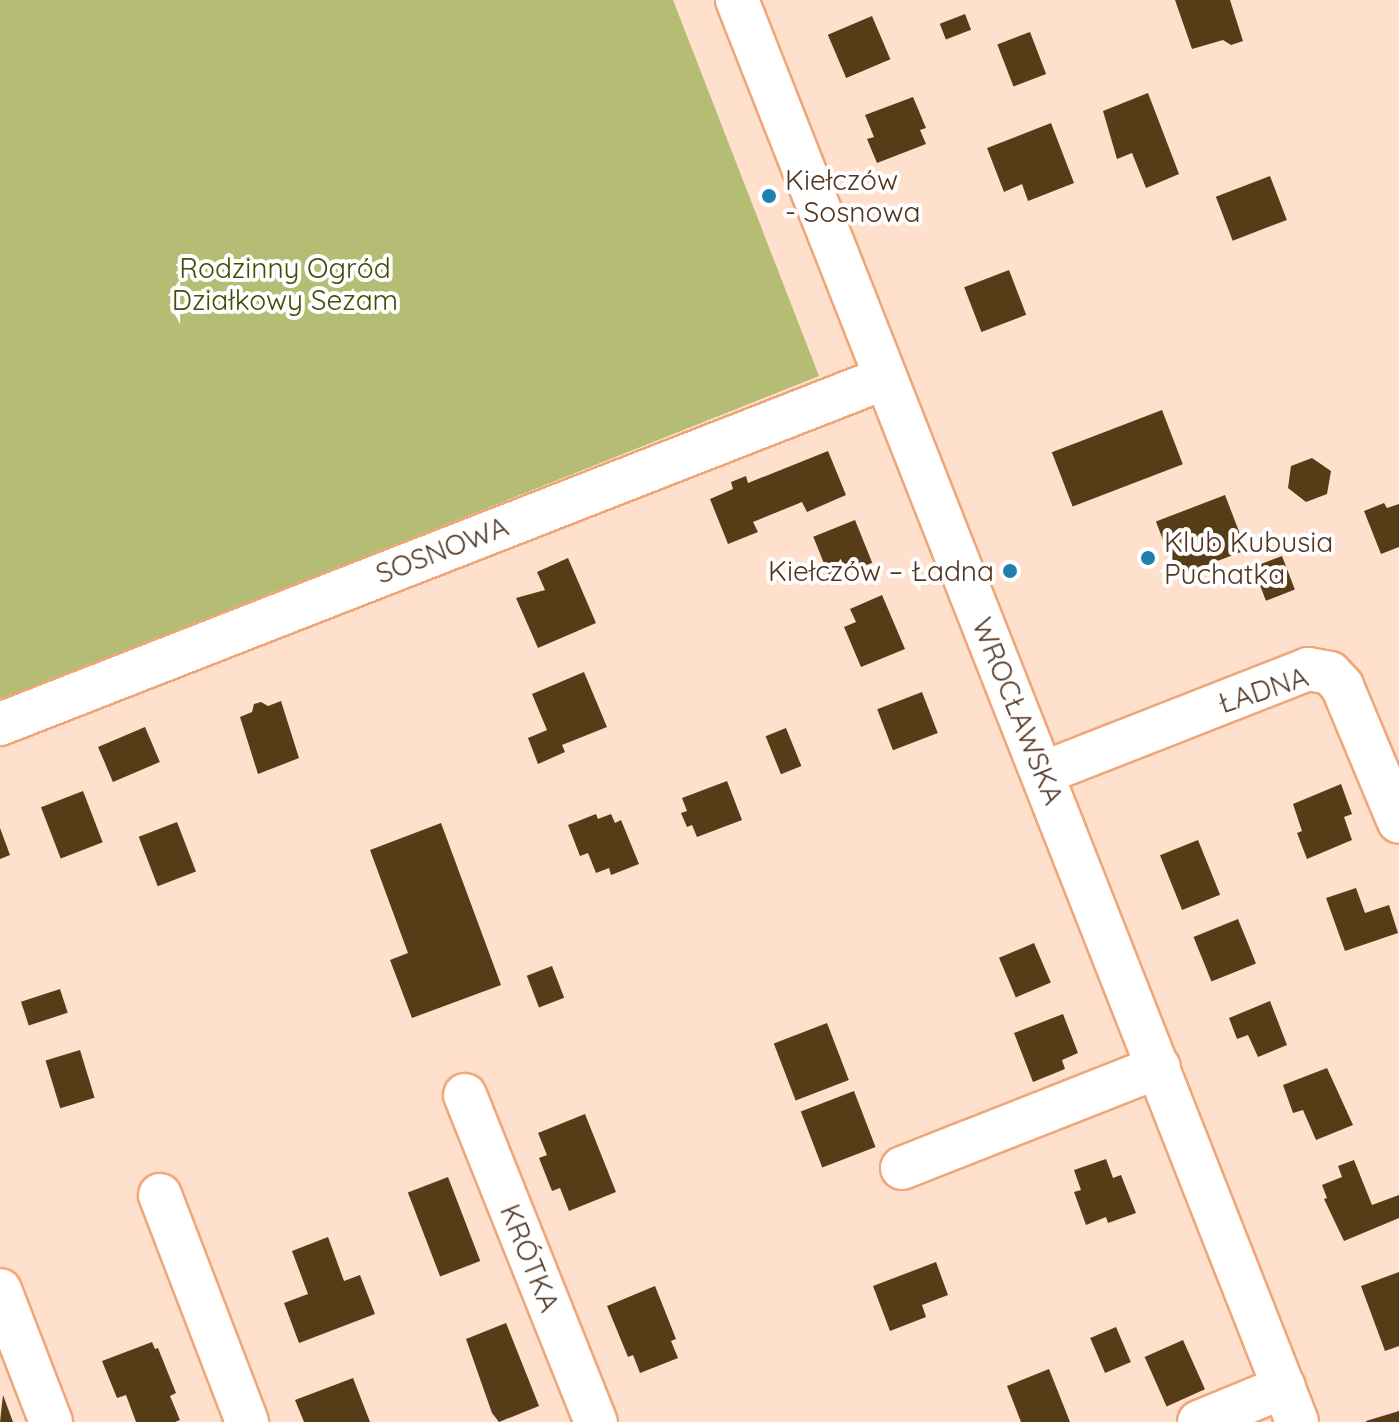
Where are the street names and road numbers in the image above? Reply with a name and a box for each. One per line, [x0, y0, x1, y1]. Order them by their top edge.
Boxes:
street label: SOSNOWA [371, 509, 513, 591]
street label: WROCŁAWSKA [965, 613, 1071, 809]
street label: ŁADNA [1214, 660, 1312, 720]
street label: KRÓTKA [493, 1199, 567, 1317]

